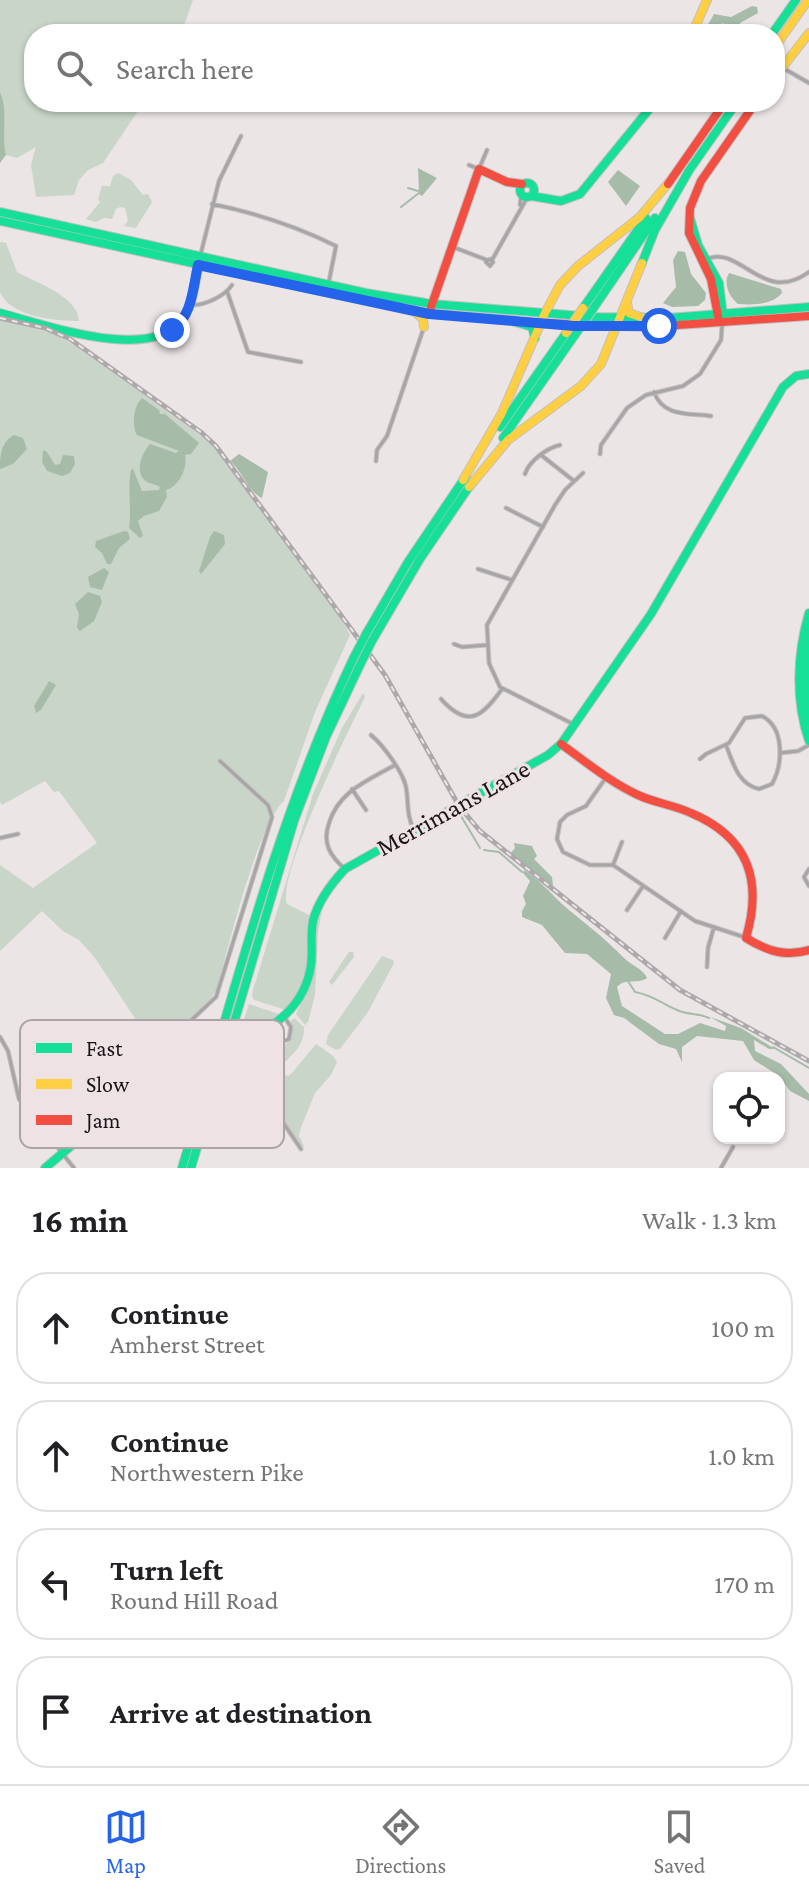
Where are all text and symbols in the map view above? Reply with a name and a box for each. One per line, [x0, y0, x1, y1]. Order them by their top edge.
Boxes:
search box [24, 24, 785, 112]
icon: search [52, 46, 96, 90]
text: Search here [116, 52, 254, 85]
route start [641, 308, 677, 344]
route end [154, 312, 190, 348]
street label: Merrimans Lane [371, 754, 535, 862]
legend [20, 1020, 284, 1148]
text: Fast [86, 1036, 123, 1061]
text: Slow [86, 1072, 130, 1097]
map controls [713, 1072, 785, 1144]
button: locate [713, 1072, 785, 1144]
text: Jam [84, 1108, 121, 1133]
text: 16 min [32, 1202, 128, 1239]
text: Walk · 1.3 km [642, 1206, 777, 1235]
text: Continue [110, 1297, 229, 1330]
icon: ahead [34, 1306, 78, 1350]
text: 100 m [711, 1314, 775, 1343]
text: Amherst Street [110, 1330, 265, 1359]
text: Continue [110, 1425, 229, 1458]
icon: ahead [34, 1434, 78, 1478]
text: 1.0 km [708, 1442, 775, 1471]
text: Northwestern Pike [110, 1458, 304, 1487]
text: Turn left [110, 1553, 223, 1586]
icon: left [34, 1562, 78, 1606]
text: 170 m [714, 1570, 775, 1599]
text: Round Hill Road [110, 1586, 278, 1615]
icon: arrive [34, 1690, 78, 1734]
text: Arrive at destination [110, 1696, 372, 1729]
tab: Map [104, 1805, 148, 1878]
tab: Directions [355, 1805, 446, 1878]
tab: Saved [654, 1805, 705, 1878]

